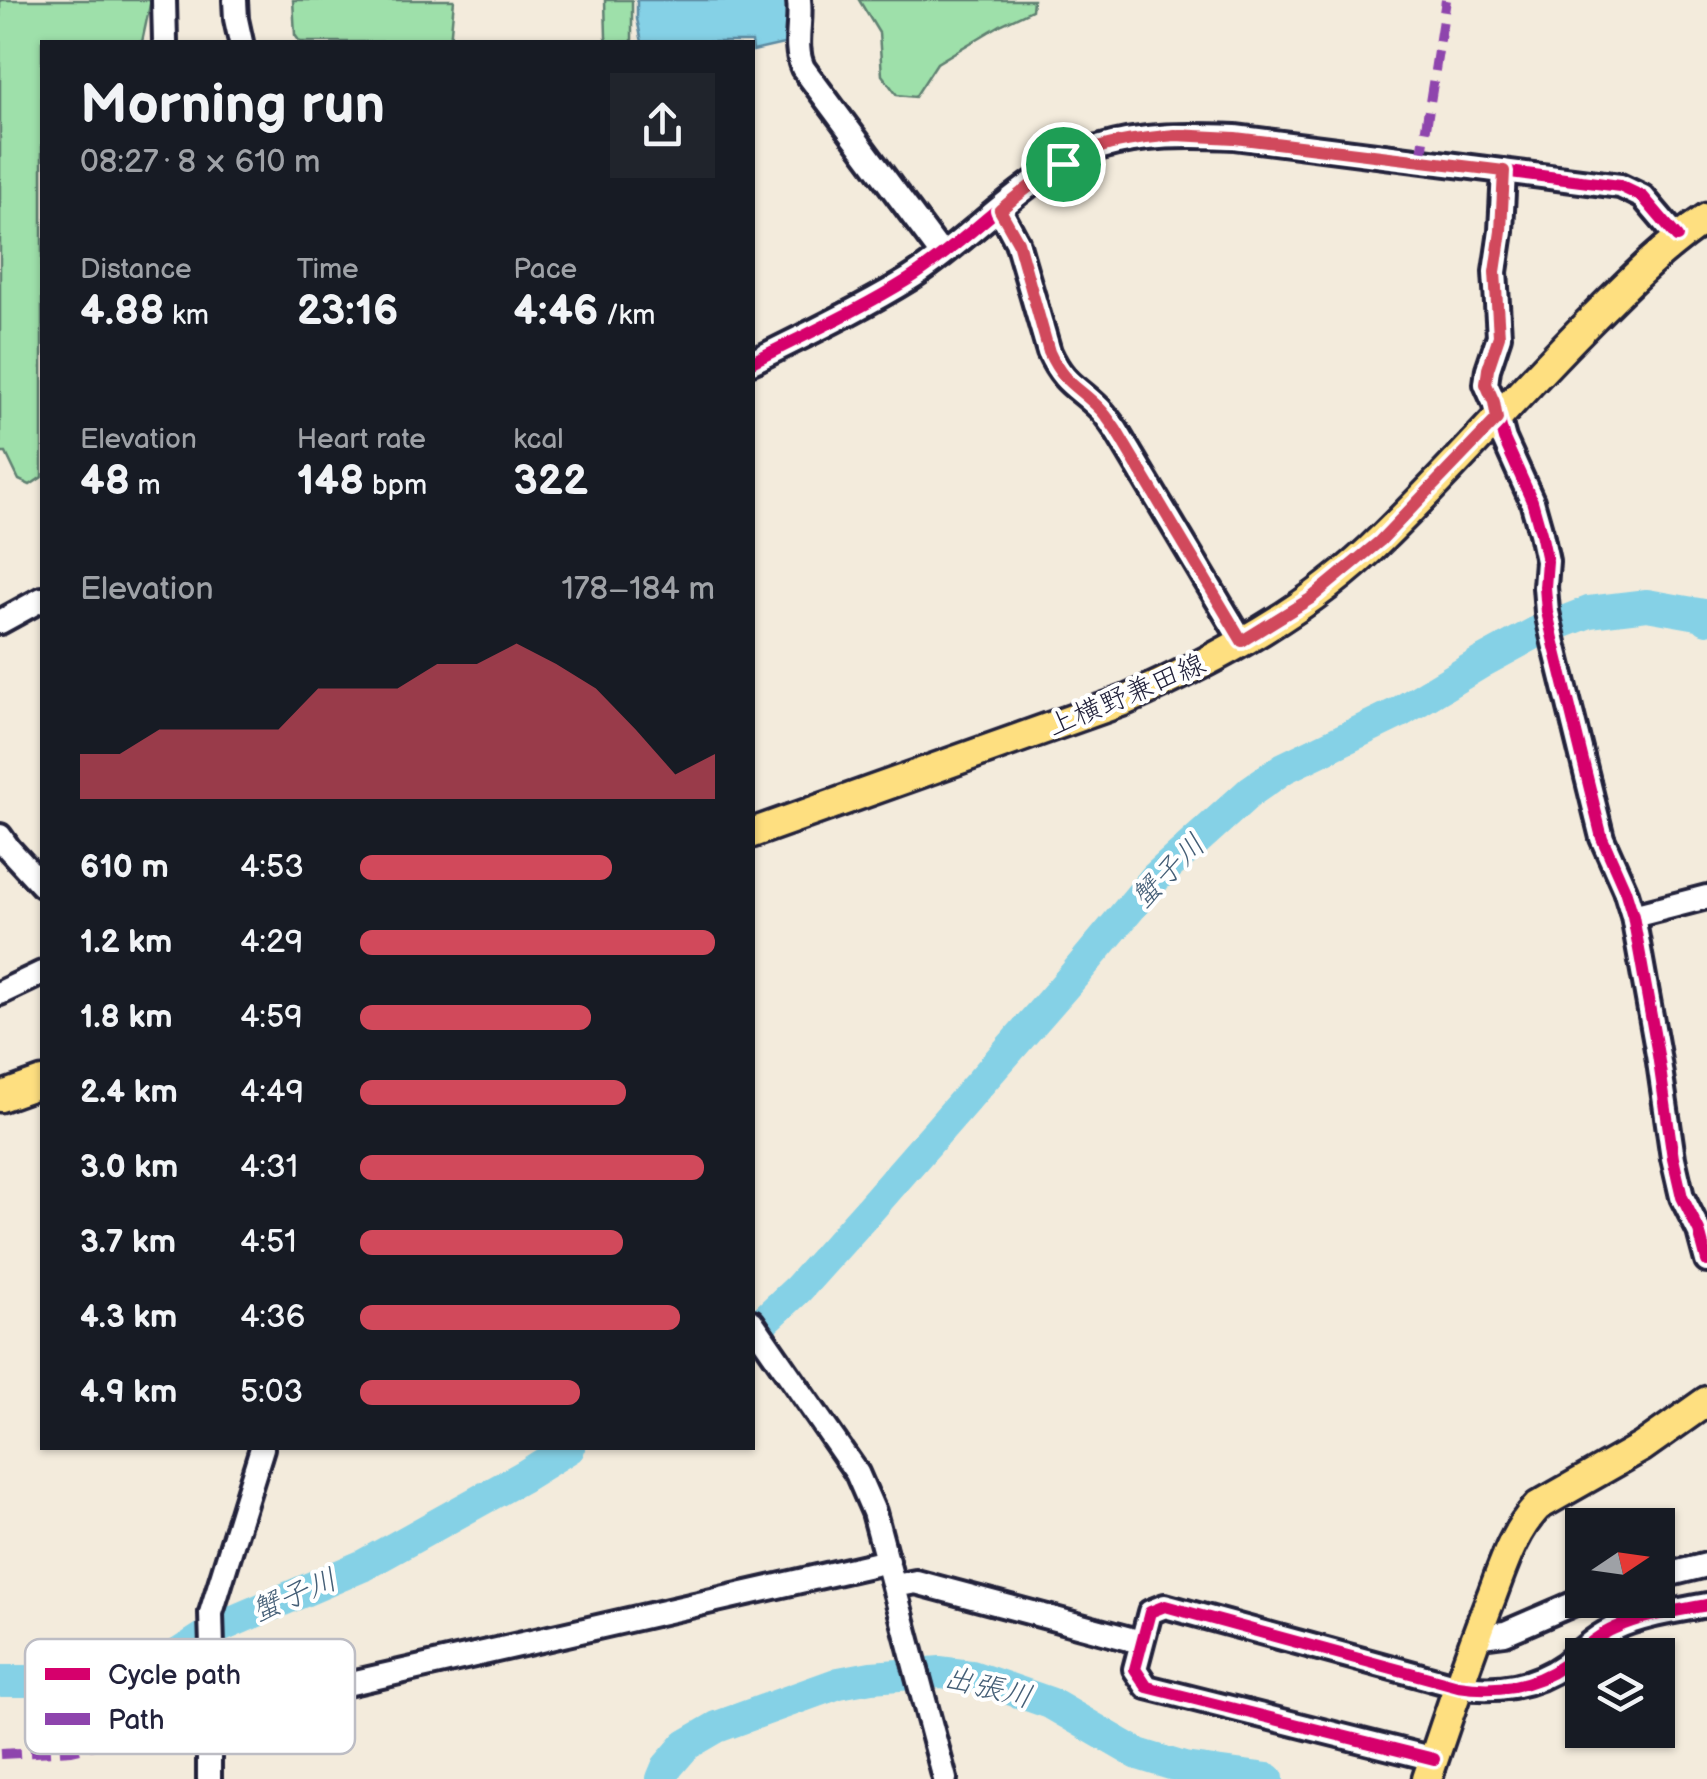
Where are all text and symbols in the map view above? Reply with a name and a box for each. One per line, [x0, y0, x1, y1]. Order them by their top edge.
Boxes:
text: Morning run [80, 72, 385, 139]
button: share [610, 73, 715, 178]
pin [1021, 122, 1106, 207]
icon: arrive [1036, 137, 1091, 192]
text: 08:27 · 8 × 610 m [80, 143, 321, 182]
text: Distance [80, 253, 192, 286]
text: Time [297, 253, 359, 286]
text: Pace [513, 253, 577, 286]
text: 4.88 [80, 286, 164, 337]
text: 23:16 [297, 286, 399, 337]
text: 4:46 [513, 286, 598, 337]
text: km [164, 299, 209, 332]
text: /km [598, 299, 655, 332]
text: Elevation [80, 423, 197, 456]
text: Heart rate [297, 423, 426, 456]
text: kcal [513, 423, 564, 456]
text: 48 [80, 456, 130, 507]
text: 148 [297, 456, 364, 507]
text: 322 [513, 456, 588, 507]
text: m [130, 469, 161, 502]
text: bpm [364, 469, 427, 502]
text: Elevation [80, 570, 213, 609]
text: 178–184 m [561, 570, 715, 609]
street label: 上横野兼田線 [1043, 647, 1210, 743]
water label: 蟹子川 [1124, 827, 1213, 916]
text: 610 m [80, 848, 169, 887]
text: 4:53 [240, 848, 304, 887]
text: 1.2 km [80, 923, 172, 962]
text: 4:29 [240, 923, 303, 962]
text: 1.8 km [80, 998, 172, 1037]
text: 4:59 [240, 998, 303, 1037]
text: 2.4 km [80, 1073, 178, 1112]
text: 4:49 [240, 1073, 304, 1112]
text: 3.0 km [80, 1148, 178, 1187]
text: 4:31 [240, 1148, 298, 1187]
text: 3.7 km [80, 1223, 176, 1262]
text: 4:51 [240, 1223, 297, 1262]
text: 4.3 km [80, 1298, 177, 1337]
text: 4:36 [240, 1298, 305, 1337]
text: 4.9 km [80, 1373, 177, 1412]
text: 5:03 [240, 1373, 303, 1412]
north arrow [1565, 1508, 1675, 1618]
map controls [1565, 1508, 1675, 1748]
water label: 蟹子川 [246, 1562, 343, 1630]
button: layers [1565, 1638, 1675, 1748]
legend [25, 1639, 355, 1754]
text: Cycle path [108, 1659, 241, 1692]
water label: 出張川 [940, 1660, 1036, 1716]
text: Path [108, 1704, 164, 1737]

